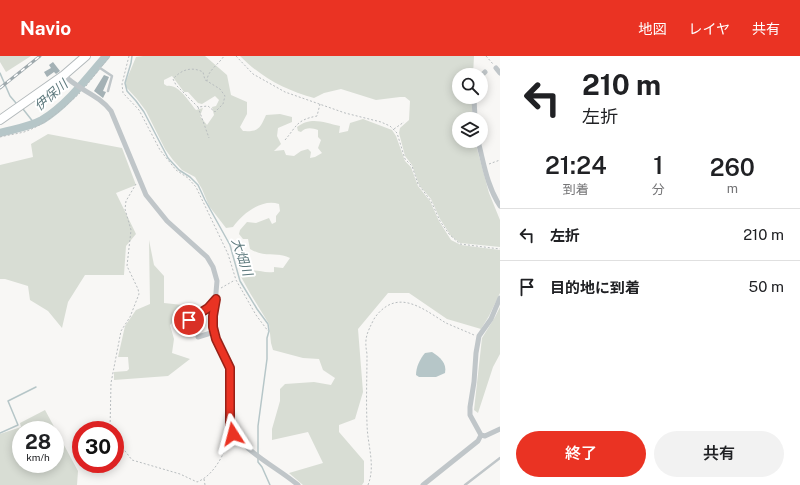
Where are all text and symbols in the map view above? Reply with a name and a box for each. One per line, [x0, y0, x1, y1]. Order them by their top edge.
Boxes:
text: Navio [20, 17, 71, 39]
text: 地図 [638, 21, 666, 37]
text: レイヤ [688, 21, 730, 37]
text: 共有 [752, 21, 780, 37]
map controls [452, 68, 488, 148]
button: search [452, 68, 488, 104]
text: 210 m [582, 68, 661, 101]
icon: left [516, 72, 568, 124]
water label: 伊保川 [31, 75, 72, 113]
text: 左折 [582, 106, 618, 127]
button: layers [452, 112, 488, 148]
text: 21:24 [545, 151, 607, 179]
text: 1 [653, 151, 663, 179]
text: 260 [710, 153, 755, 181]
text: m [727, 181, 738, 196]
text: 到着 [563, 182, 589, 197]
text: 分 [652, 182, 665, 197]
icon: left [516, 224, 538, 246]
text: 210 m [743, 226, 784, 243]
text: 左折 [550, 227, 580, 244]
water label: 大畑川 [229, 236, 256, 280]
icon: arrive [516, 276, 538, 298]
text: 50 m [749, 278, 784, 295]
text: 目的地に到着 [550, 279, 640, 296]
pin [172, 303, 206, 337]
icon: arrive [178, 309, 200, 331]
position arrow [212, 413, 254, 455]
speed limit sign: 30 [72, 421, 124, 473]
text: 28 [25, 430, 51, 454]
button: 終了 [516, 431, 646, 477]
button: 共有 [654, 431, 784, 477]
text: km/h [26, 451, 50, 463]

